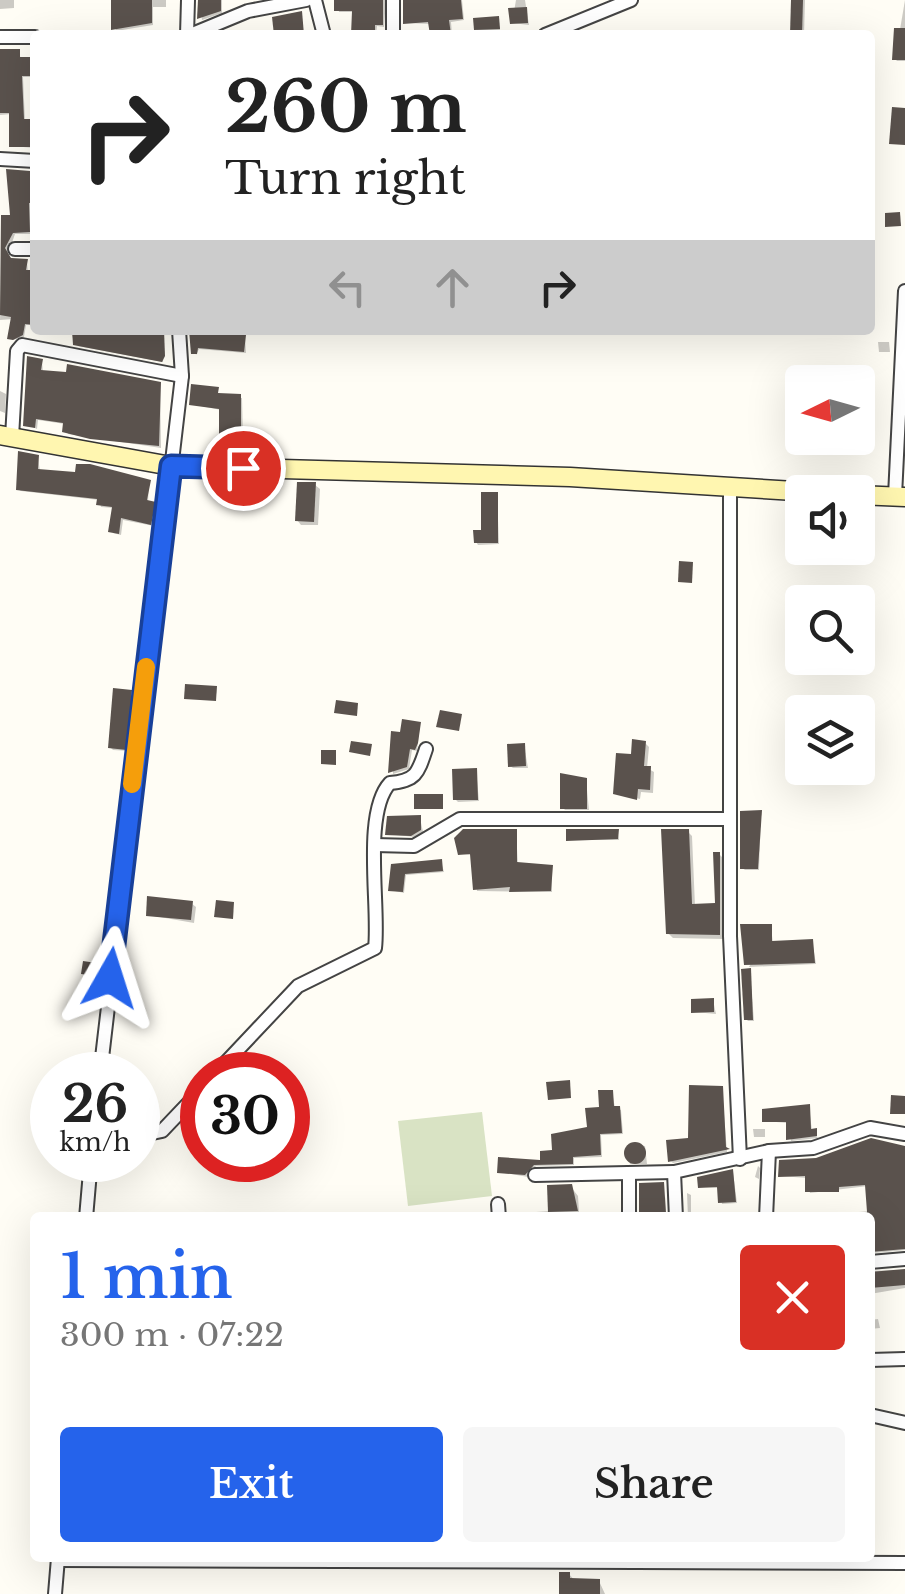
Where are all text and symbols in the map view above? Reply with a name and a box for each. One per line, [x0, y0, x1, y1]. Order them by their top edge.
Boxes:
text: 260 m [225, 64, 467, 151]
icon: right [60, 70, 190, 200]
text: Turn right [225, 150, 466, 206]
icon: left [320, 260, 375, 315]
icon: ahead [425, 260, 480, 315]
icon: right [530, 260, 585, 315]
north arrow [785, 365, 875, 455]
map controls [785, 365, 875, 785]
pin [201, 426, 286, 511]
icon: arrive [216, 441, 271, 496]
button: sound [785, 475, 875, 565]
button: search [785, 585, 875, 675]
button: layers [785, 695, 875, 785]
position arrow [58, 926, 162, 1030]
speed limit sign: 30 [180, 1052, 310, 1182]
text: 26 [62, 1073, 128, 1136]
text: km/h [60, 1127, 130, 1158]
text: 1 min [60, 1240, 233, 1314]
button: close [740, 1245, 845, 1350]
text: 300 m · 07:22 [60, 1315, 284, 1355]
button: Exit [60, 1427, 443, 1542]
button: Share [463, 1427, 845, 1542]

